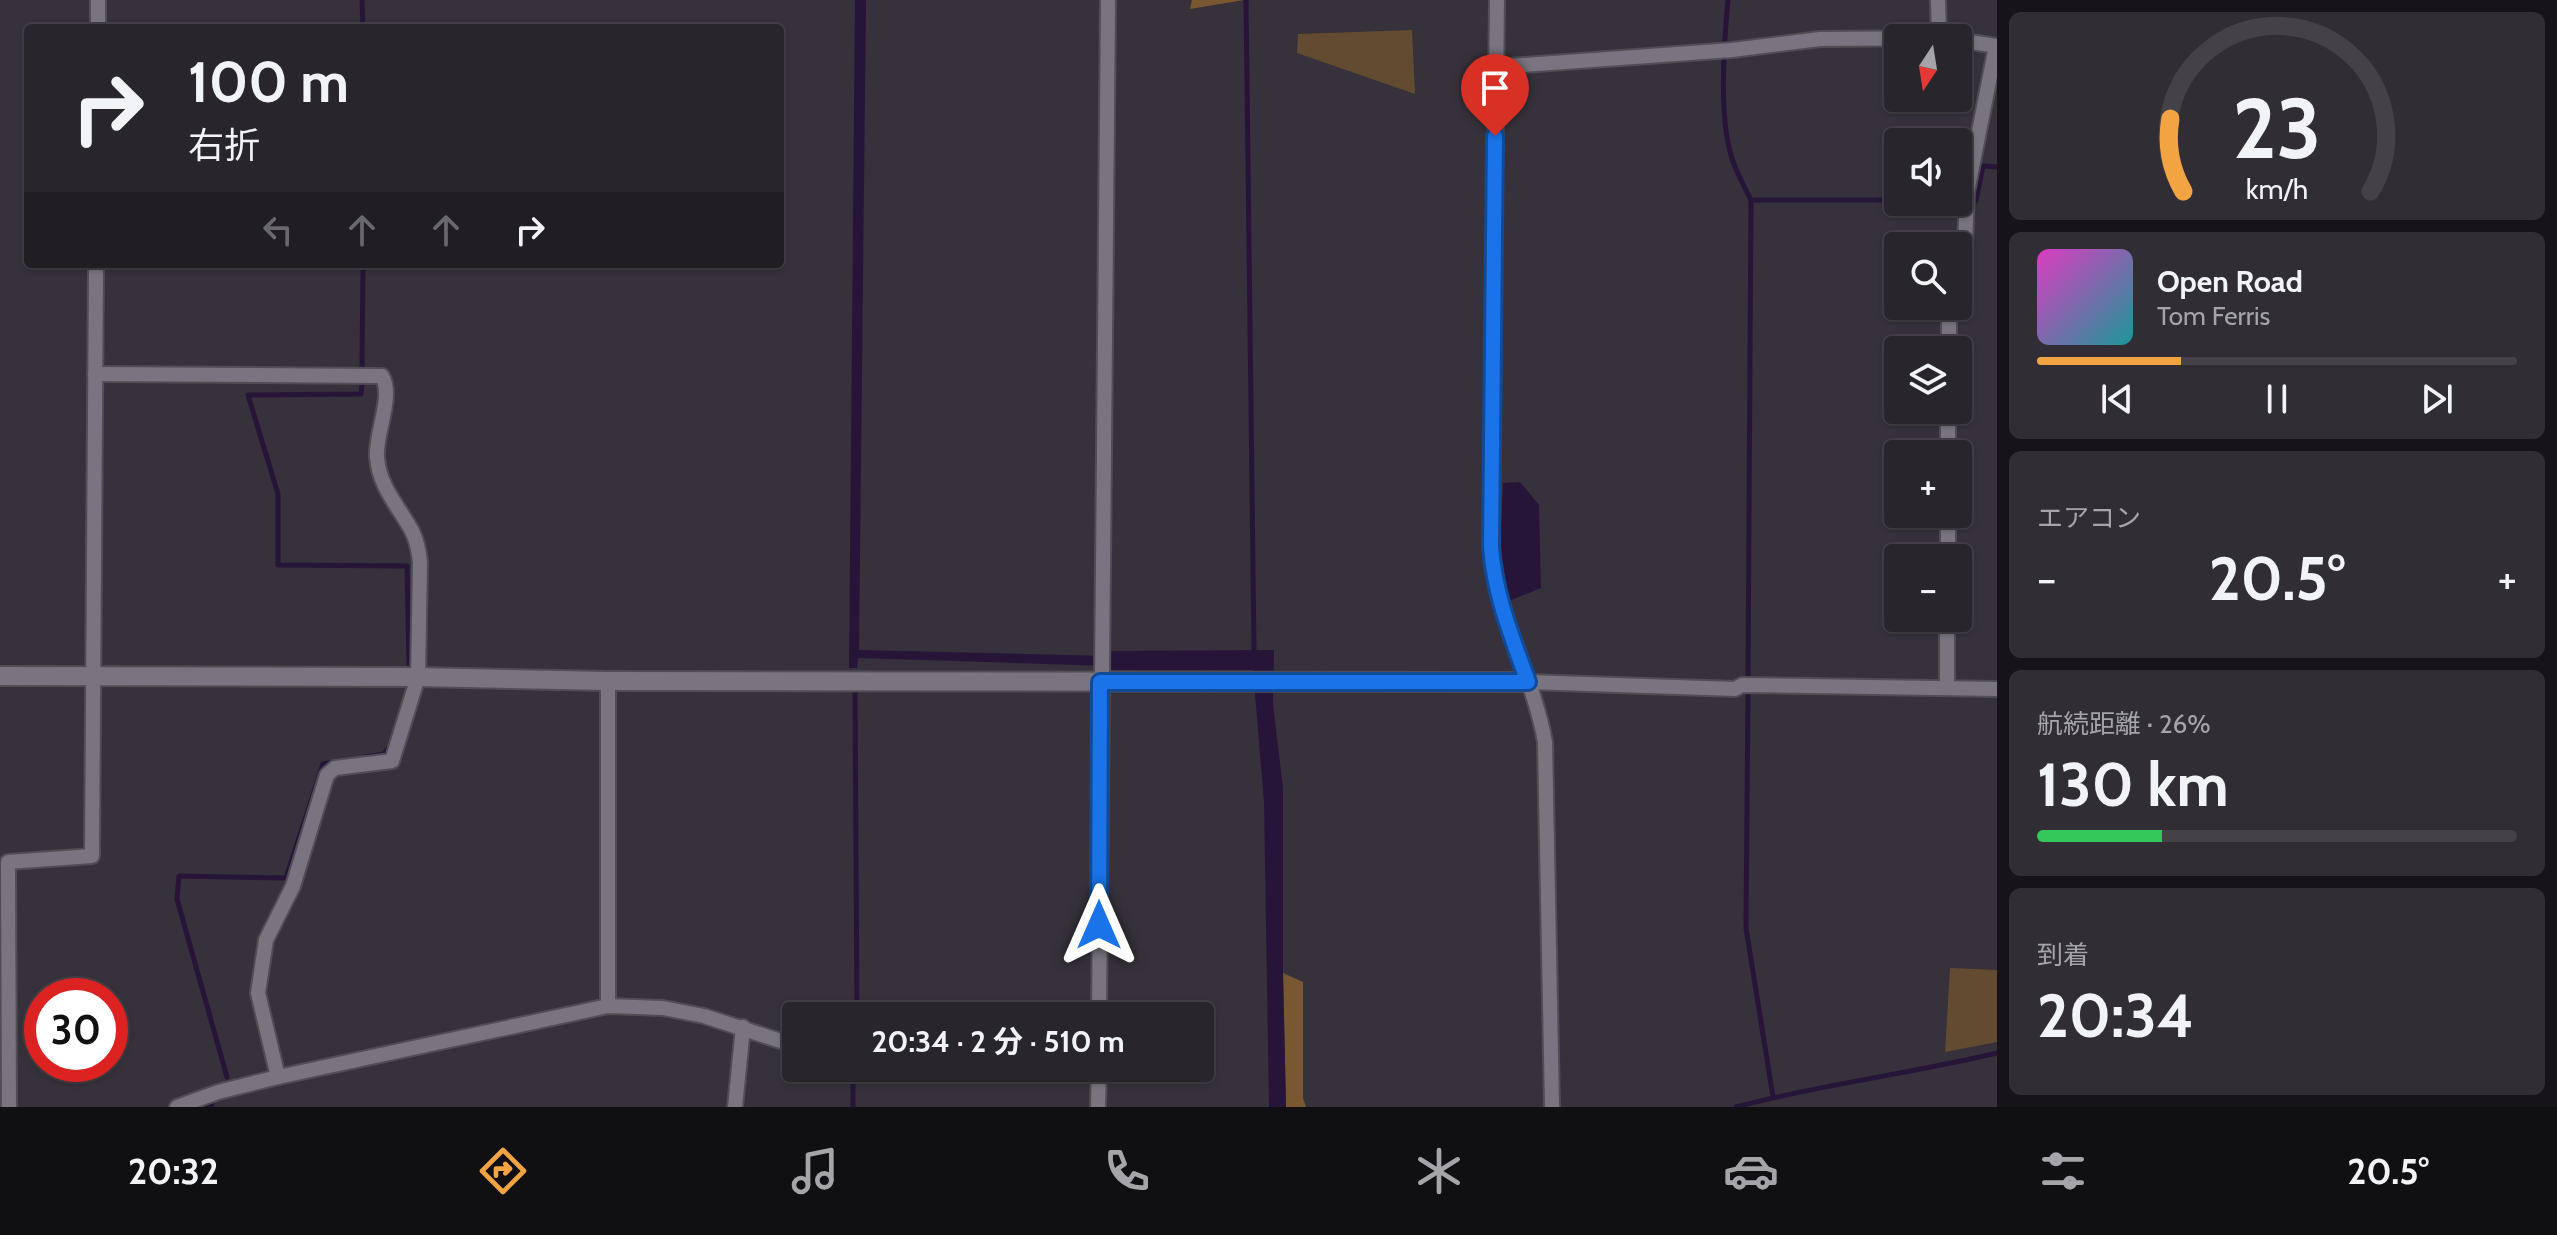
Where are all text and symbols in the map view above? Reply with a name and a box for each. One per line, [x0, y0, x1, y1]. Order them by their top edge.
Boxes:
north arrow [1884, 24, 1972, 112]
map controls [1884, 24, 1972, 632]
text: 100 m [188, 48, 349, 116]
pin [1461, 54, 1529, 136]
icon: right [56, 56, 160, 160]
icon: arrive [1473, 66, 1517, 110]
text: 23 [2233, 78, 2321, 179]
text: 右折 [188, 123, 260, 167]
button: sound [1884, 128, 1972, 216]
text: km/h [2246, 171, 2308, 206]
icon: left [256, 208, 300, 252]
icon: ahead [340, 208, 384, 252]
icon: ahead [424, 208, 468, 252]
icon: right [508, 208, 552, 252]
button: search [1884, 232, 1972, 320]
text: Open Road [2157, 263, 2303, 300]
text: Tom Ferris [2157, 300, 2270, 332]
button: layers [1884, 336, 1972, 424]
icon: previous [2095, 377, 2139, 421]
icon: pause [2255, 377, 2299, 421]
icon: next [2415, 377, 2459, 421]
button: + [1884, 440, 1972, 528]
text: エアコン [2037, 502, 2141, 534]
text: 20.5° [2209, 542, 2345, 615]
button: − [1884, 544, 1972, 632]
text: − [2037, 552, 2056, 605]
text: + [2498, 552, 2517, 605]
text: 航続距離 · 26% [2037, 708, 2211, 740]
text: 130 km [2037, 748, 2229, 821]
position arrow [1057, 883, 1141, 967]
text: 到着 [2037, 939, 2089, 971]
speed limit sign: 30 [24, 978, 128, 1082]
text: 20:34 [2037, 979, 2194, 1052]
text: 20:34 · 2 分 · 510 m [871, 1023, 1125, 1060]
icon: directions [475, 1143, 531, 1199]
icon: music [787, 1143, 843, 1199]
icon: phone [1099, 1143, 1155, 1199]
icon: climate [1411, 1143, 1467, 1199]
icon: car [1723, 1143, 1779, 1199]
icon: filters [2035, 1143, 2091, 1199]
text: 20:32 [128, 1149, 219, 1193]
text: 20.5° [2347, 1149, 2429, 1193]

